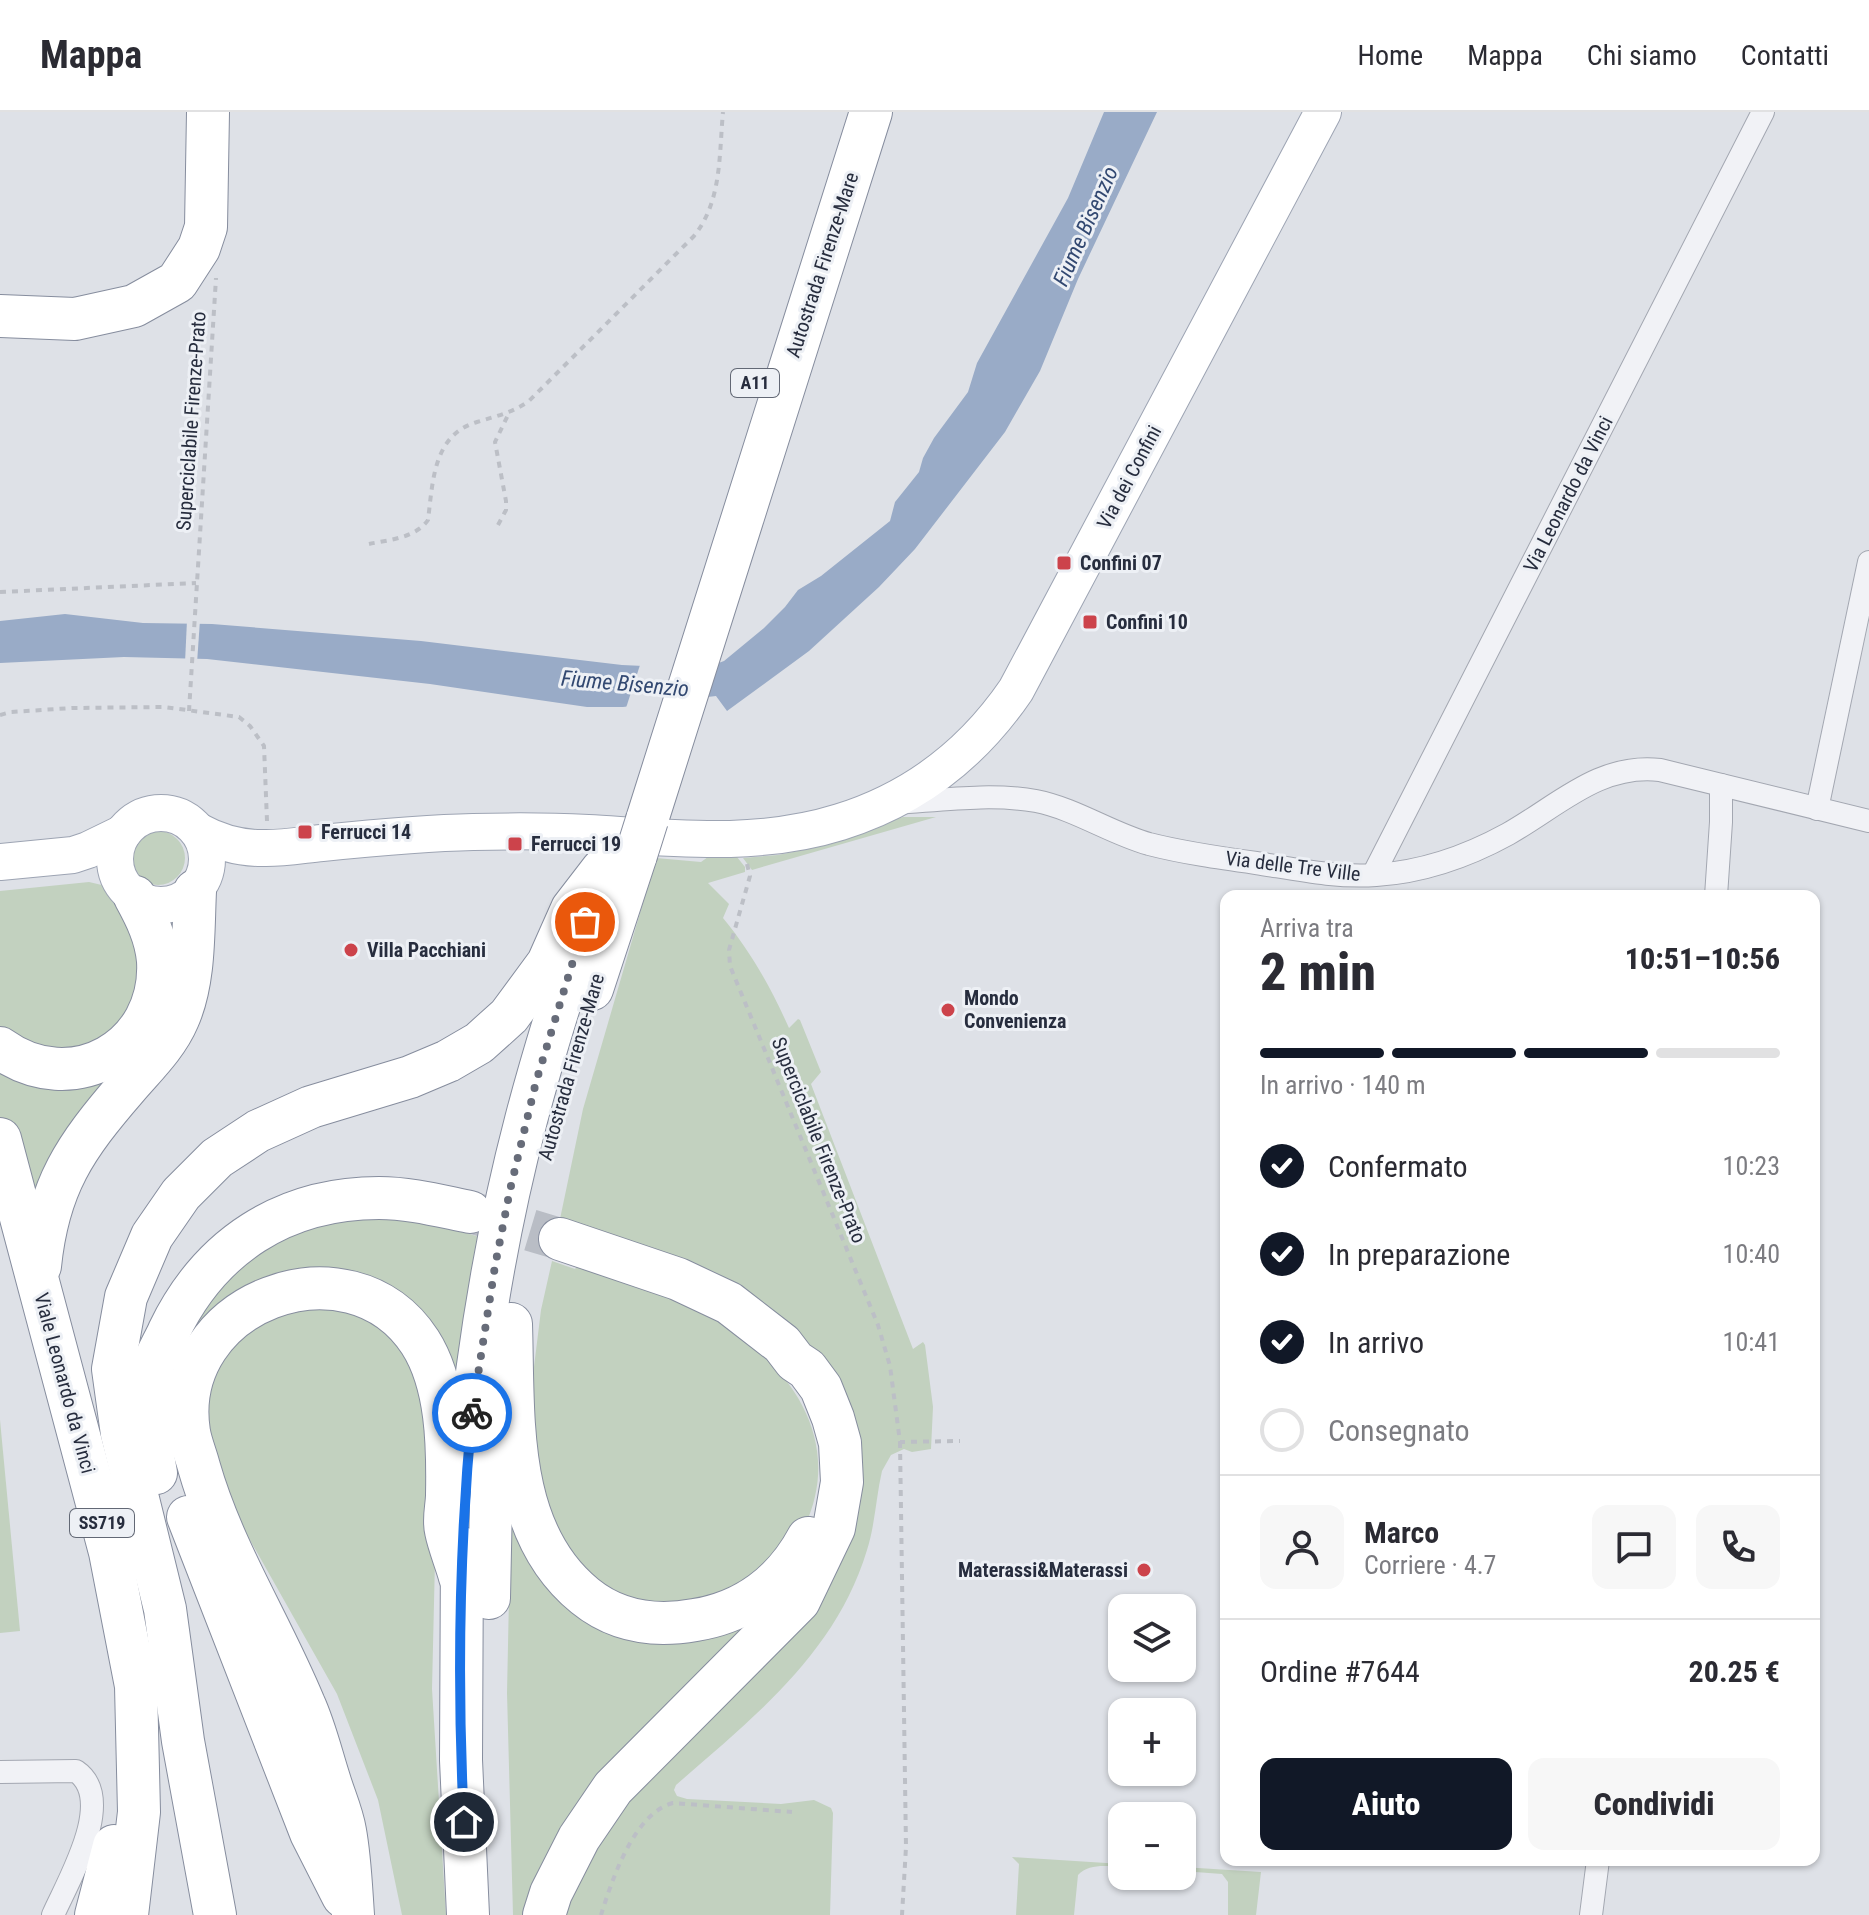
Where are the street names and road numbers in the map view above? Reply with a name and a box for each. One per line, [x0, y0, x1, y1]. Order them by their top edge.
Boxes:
street label: Autostrada Firenze-Mare [781, 169, 863, 361]
street label: Superciclabile Firenze-Prato [171, 311, 211, 531]
road number: A11 [731, 369, 779, 397]
street label: Via Leonardo da Vinci [1518, 412, 1618, 576]
street label: Via dei Confini [1092, 421, 1166, 533]
street label: Via delle Tre Ville [1224, 846, 1362, 886]
street label: Autostrada Firenze-Mare [533, 971, 609, 1163]
street label: Superciclabile Firenze-Prato [767, 1034, 871, 1246]
street label: Viale Leonardo da Vinci [29, 1290, 101, 1476]
road number: SS719 [70, 1509, 134, 1537]

